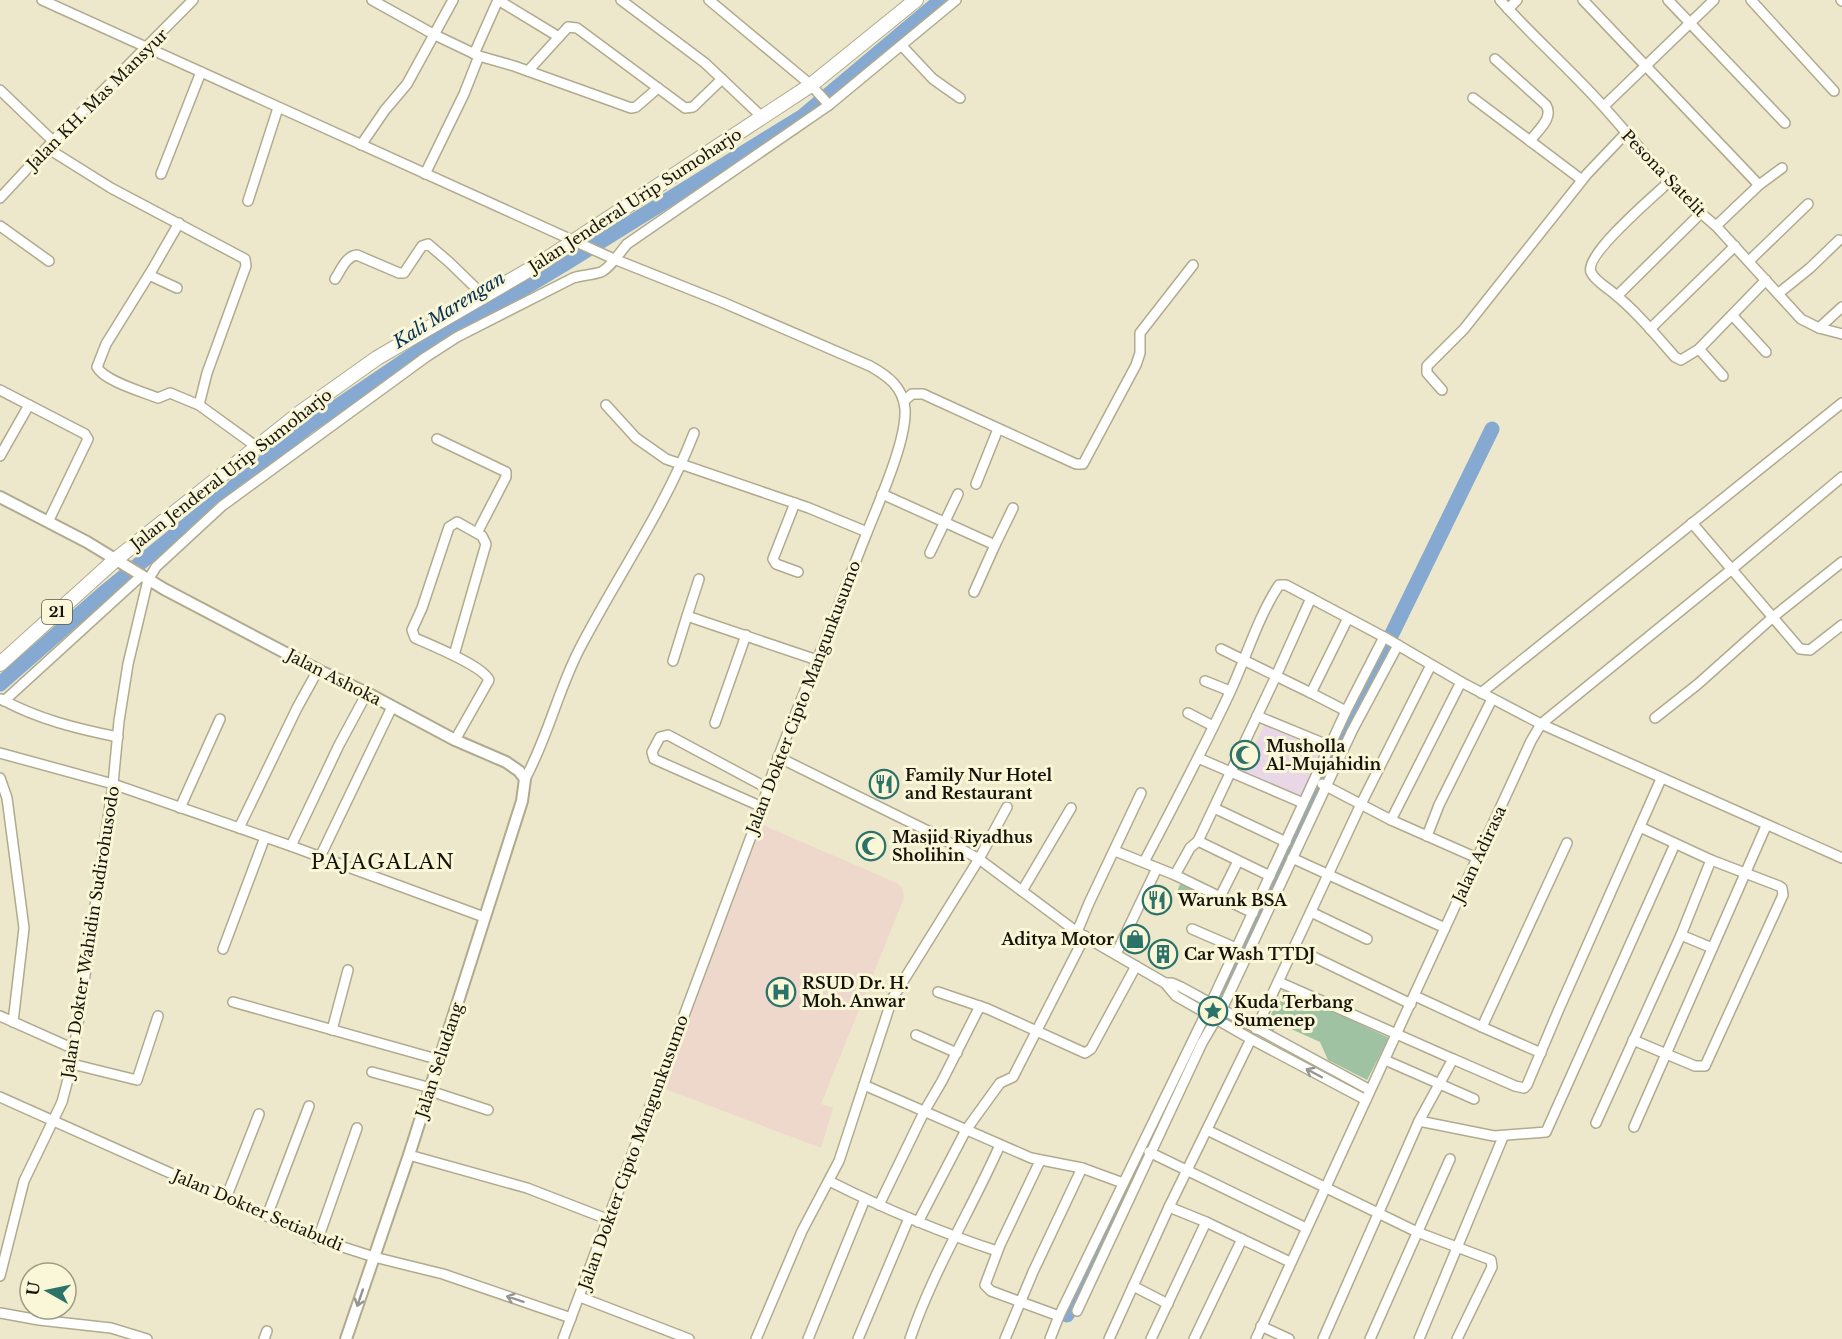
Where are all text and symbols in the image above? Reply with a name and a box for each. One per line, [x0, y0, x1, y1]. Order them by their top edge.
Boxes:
street label: Jalan KH. Mas Mansyur [21, 24, 172, 175]
street label: Jalan Jenderal Urip Sumoharjo [523, 124, 745, 278]
street label: Pesona Satelit [1618, 125, 1710, 221]
water label: Kali Marengan [388, 267, 509, 354]
street label: Jalan Jenderal Urip Sumoharjo [125, 384, 336, 555]
street label: Jalan Dokter Cipto Mangunkusumo [741, 558, 864, 838]
road number: 21 [42, 600, 72, 624]
street label: Jalan Ashoka [282, 644, 385, 709]
place label: Musholla Al-Mujahidin [1265, 736, 1382, 774]
mosque icon: Musholla Al-Mujahidin [1229, 739, 1261, 771]
place label: Family Nur Hotel and Restaurant [905, 765, 1053, 803]
restaurant icon: Family Nur Hotel and Restaurant [868, 768, 900, 800]
street label: Jalan Dokter Wahidin Sudirohusodo [57, 784, 123, 1082]
street label: Jalan Adirasa [1447, 802, 1510, 907]
place label: Masjid Riyadhus Sholihin [892, 827, 1033, 865]
mosque icon: Masjid Riyadhus Sholihin [855, 830, 887, 862]
district label: PAJAGALAN [311, 850, 455, 874]
restaurant icon: Warunk BSA [1141, 884, 1173, 916]
place label: Warunk BSA [1177, 890, 1288, 910]
shop icon: Aditya Motor [1119, 923, 1151, 955]
place label: Aditya Motor [1001, 929, 1114, 949]
building icon: Car Wash TTDJ [1147, 938, 1179, 970]
place label: Car Wash TTDJ [1184, 944, 1315, 964]
place label: RSUD Dr. H. Moh. Anwar [802, 973, 909, 1011]
hospital icon: RSUD Dr. H. Moh. Anwar [765, 976, 797, 1008]
place label: Kuda Terbang Sumenep [1234, 992, 1354, 1030]
place icon: Kuda Terbang Sumenep [1197, 995, 1229, 1027]
street label: Jalan Seludang [410, 999, 467, 1122]
street label: Jalan Dokter Cipto Mangunkusumo [573, 1012, 692, 1294]
one-way arrow [1306, 1067, 1323, 1079]
street label: Jalan Dokter Setiabudi [168, 1164, 347, 1255]
north arrow [18, 1261, 78, 1321]
text: U [22, 1280, 44, 1297]
one-way arrow [353, 1288, 364, 1307]
one-way arrow [506, 1292, 525, 1303]

